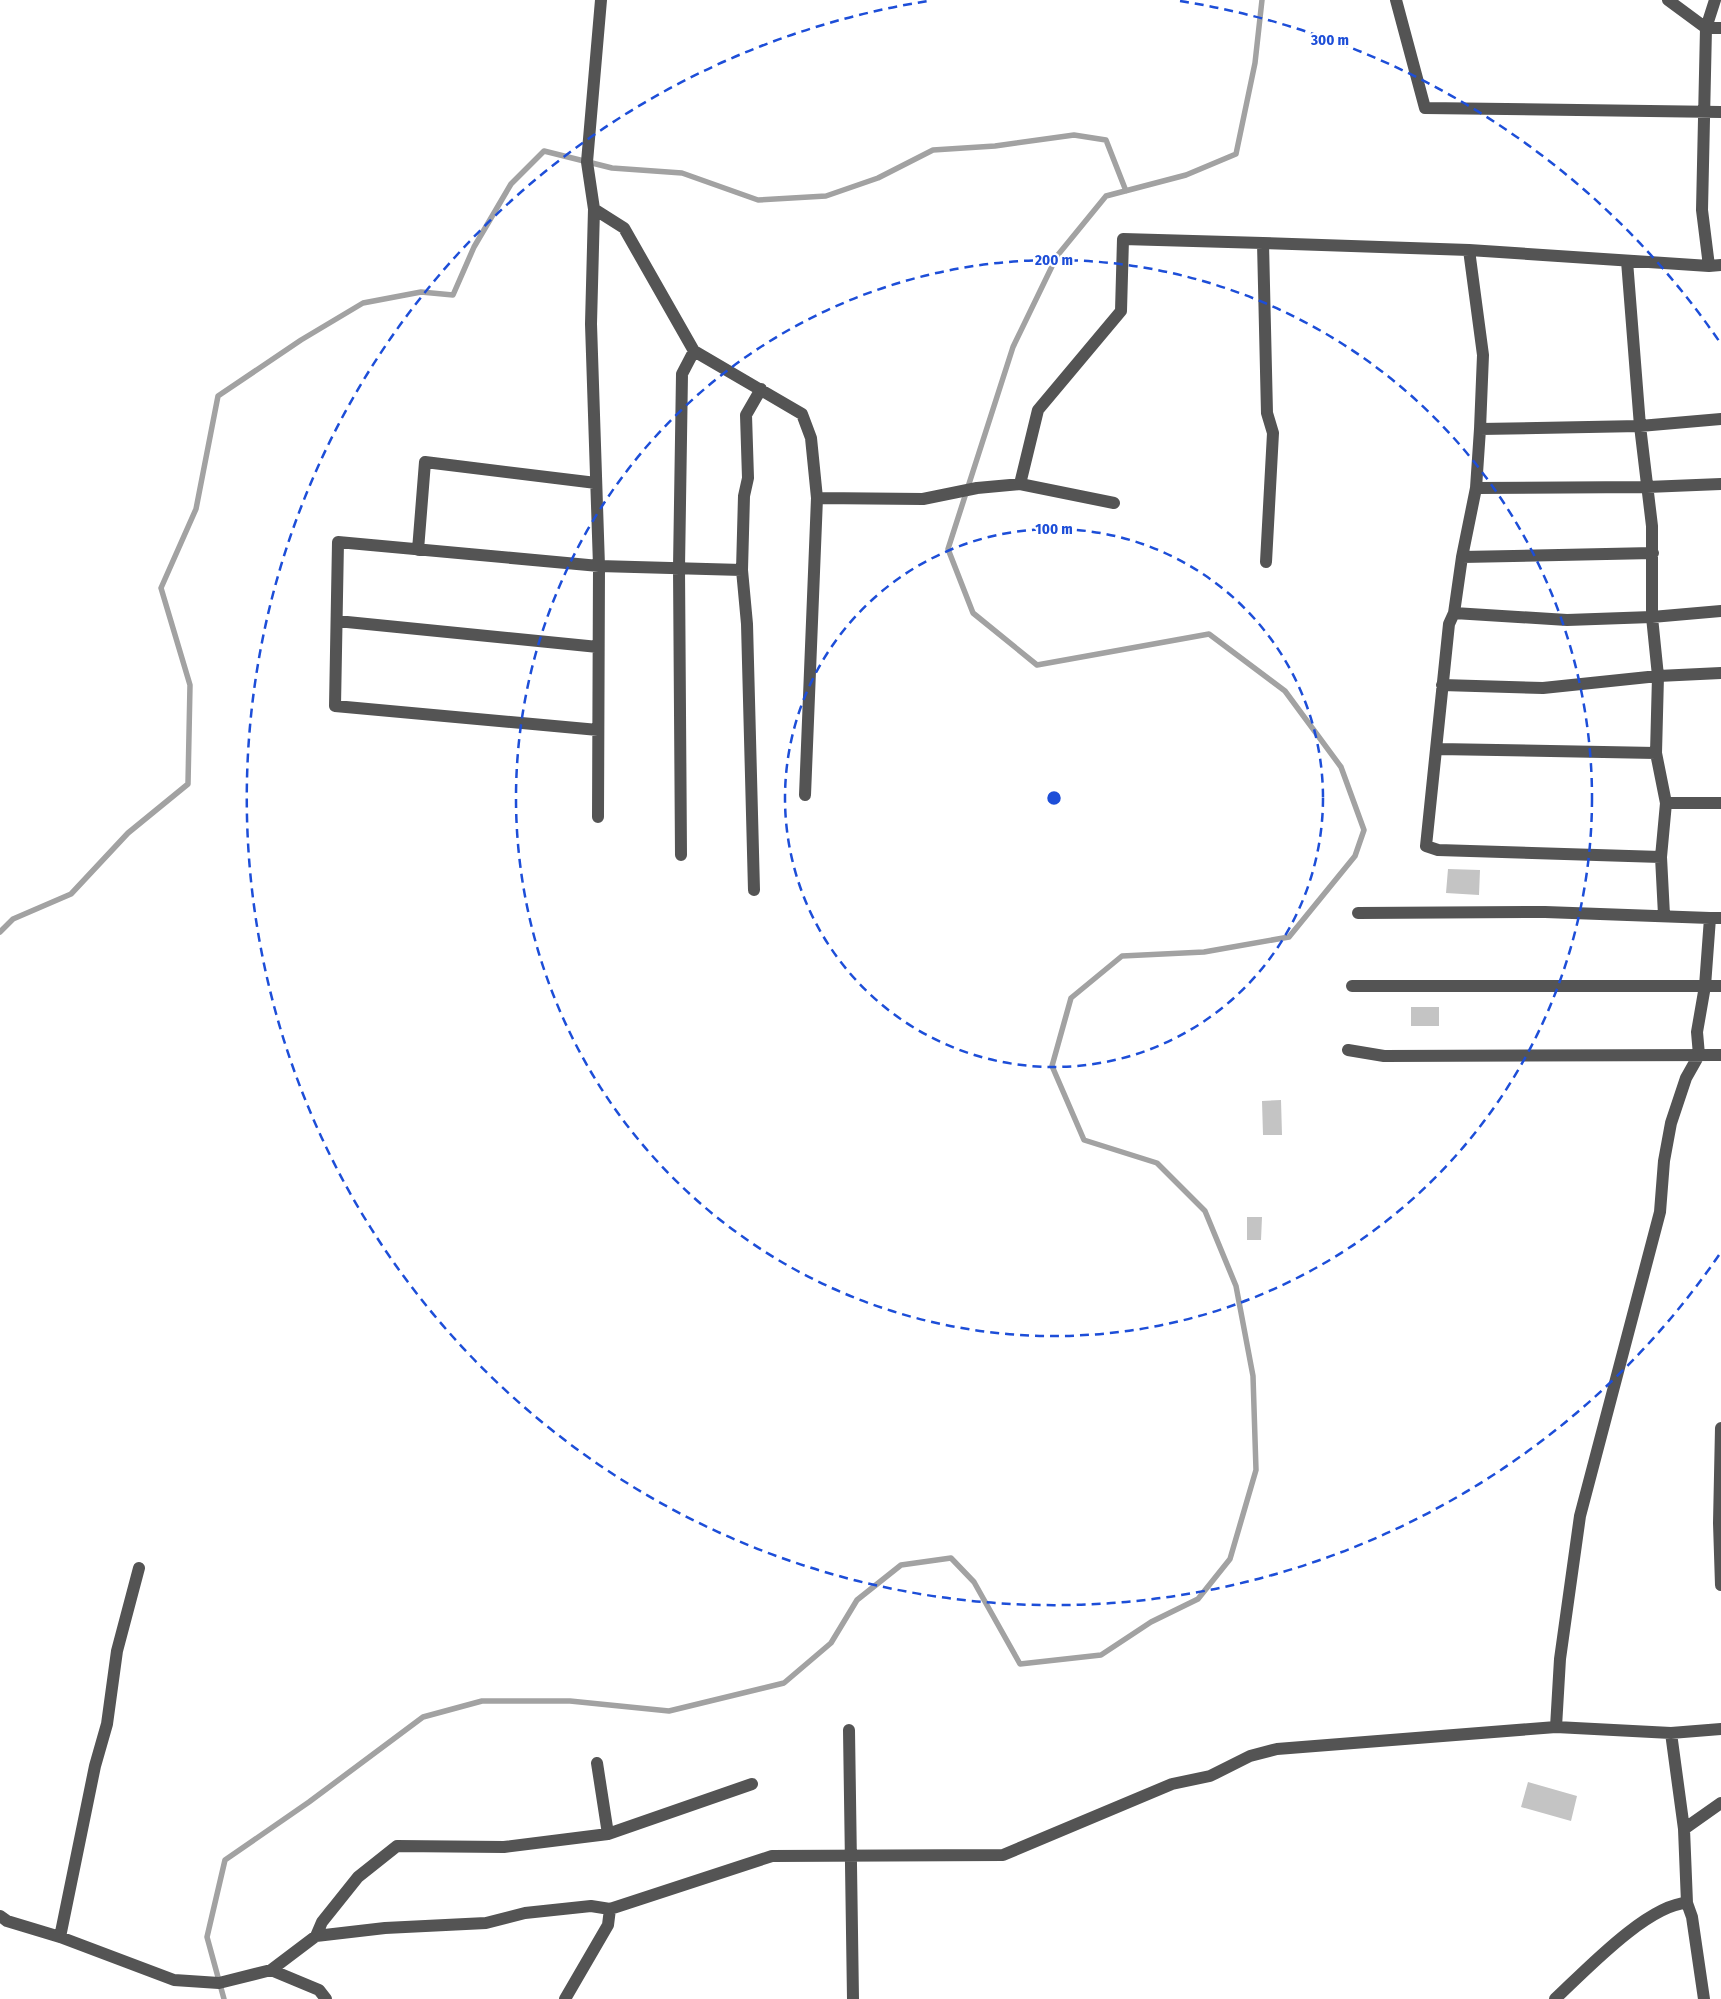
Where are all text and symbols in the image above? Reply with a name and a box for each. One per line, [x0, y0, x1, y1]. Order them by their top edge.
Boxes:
text: 300 m [1310, 31, 1349, 49]
text: 200 m [1034, 251, 1073, 269]
text: 100 m [1035, 520, 1073, 538]
centre of rings [1045, 789, 1063, 807]

